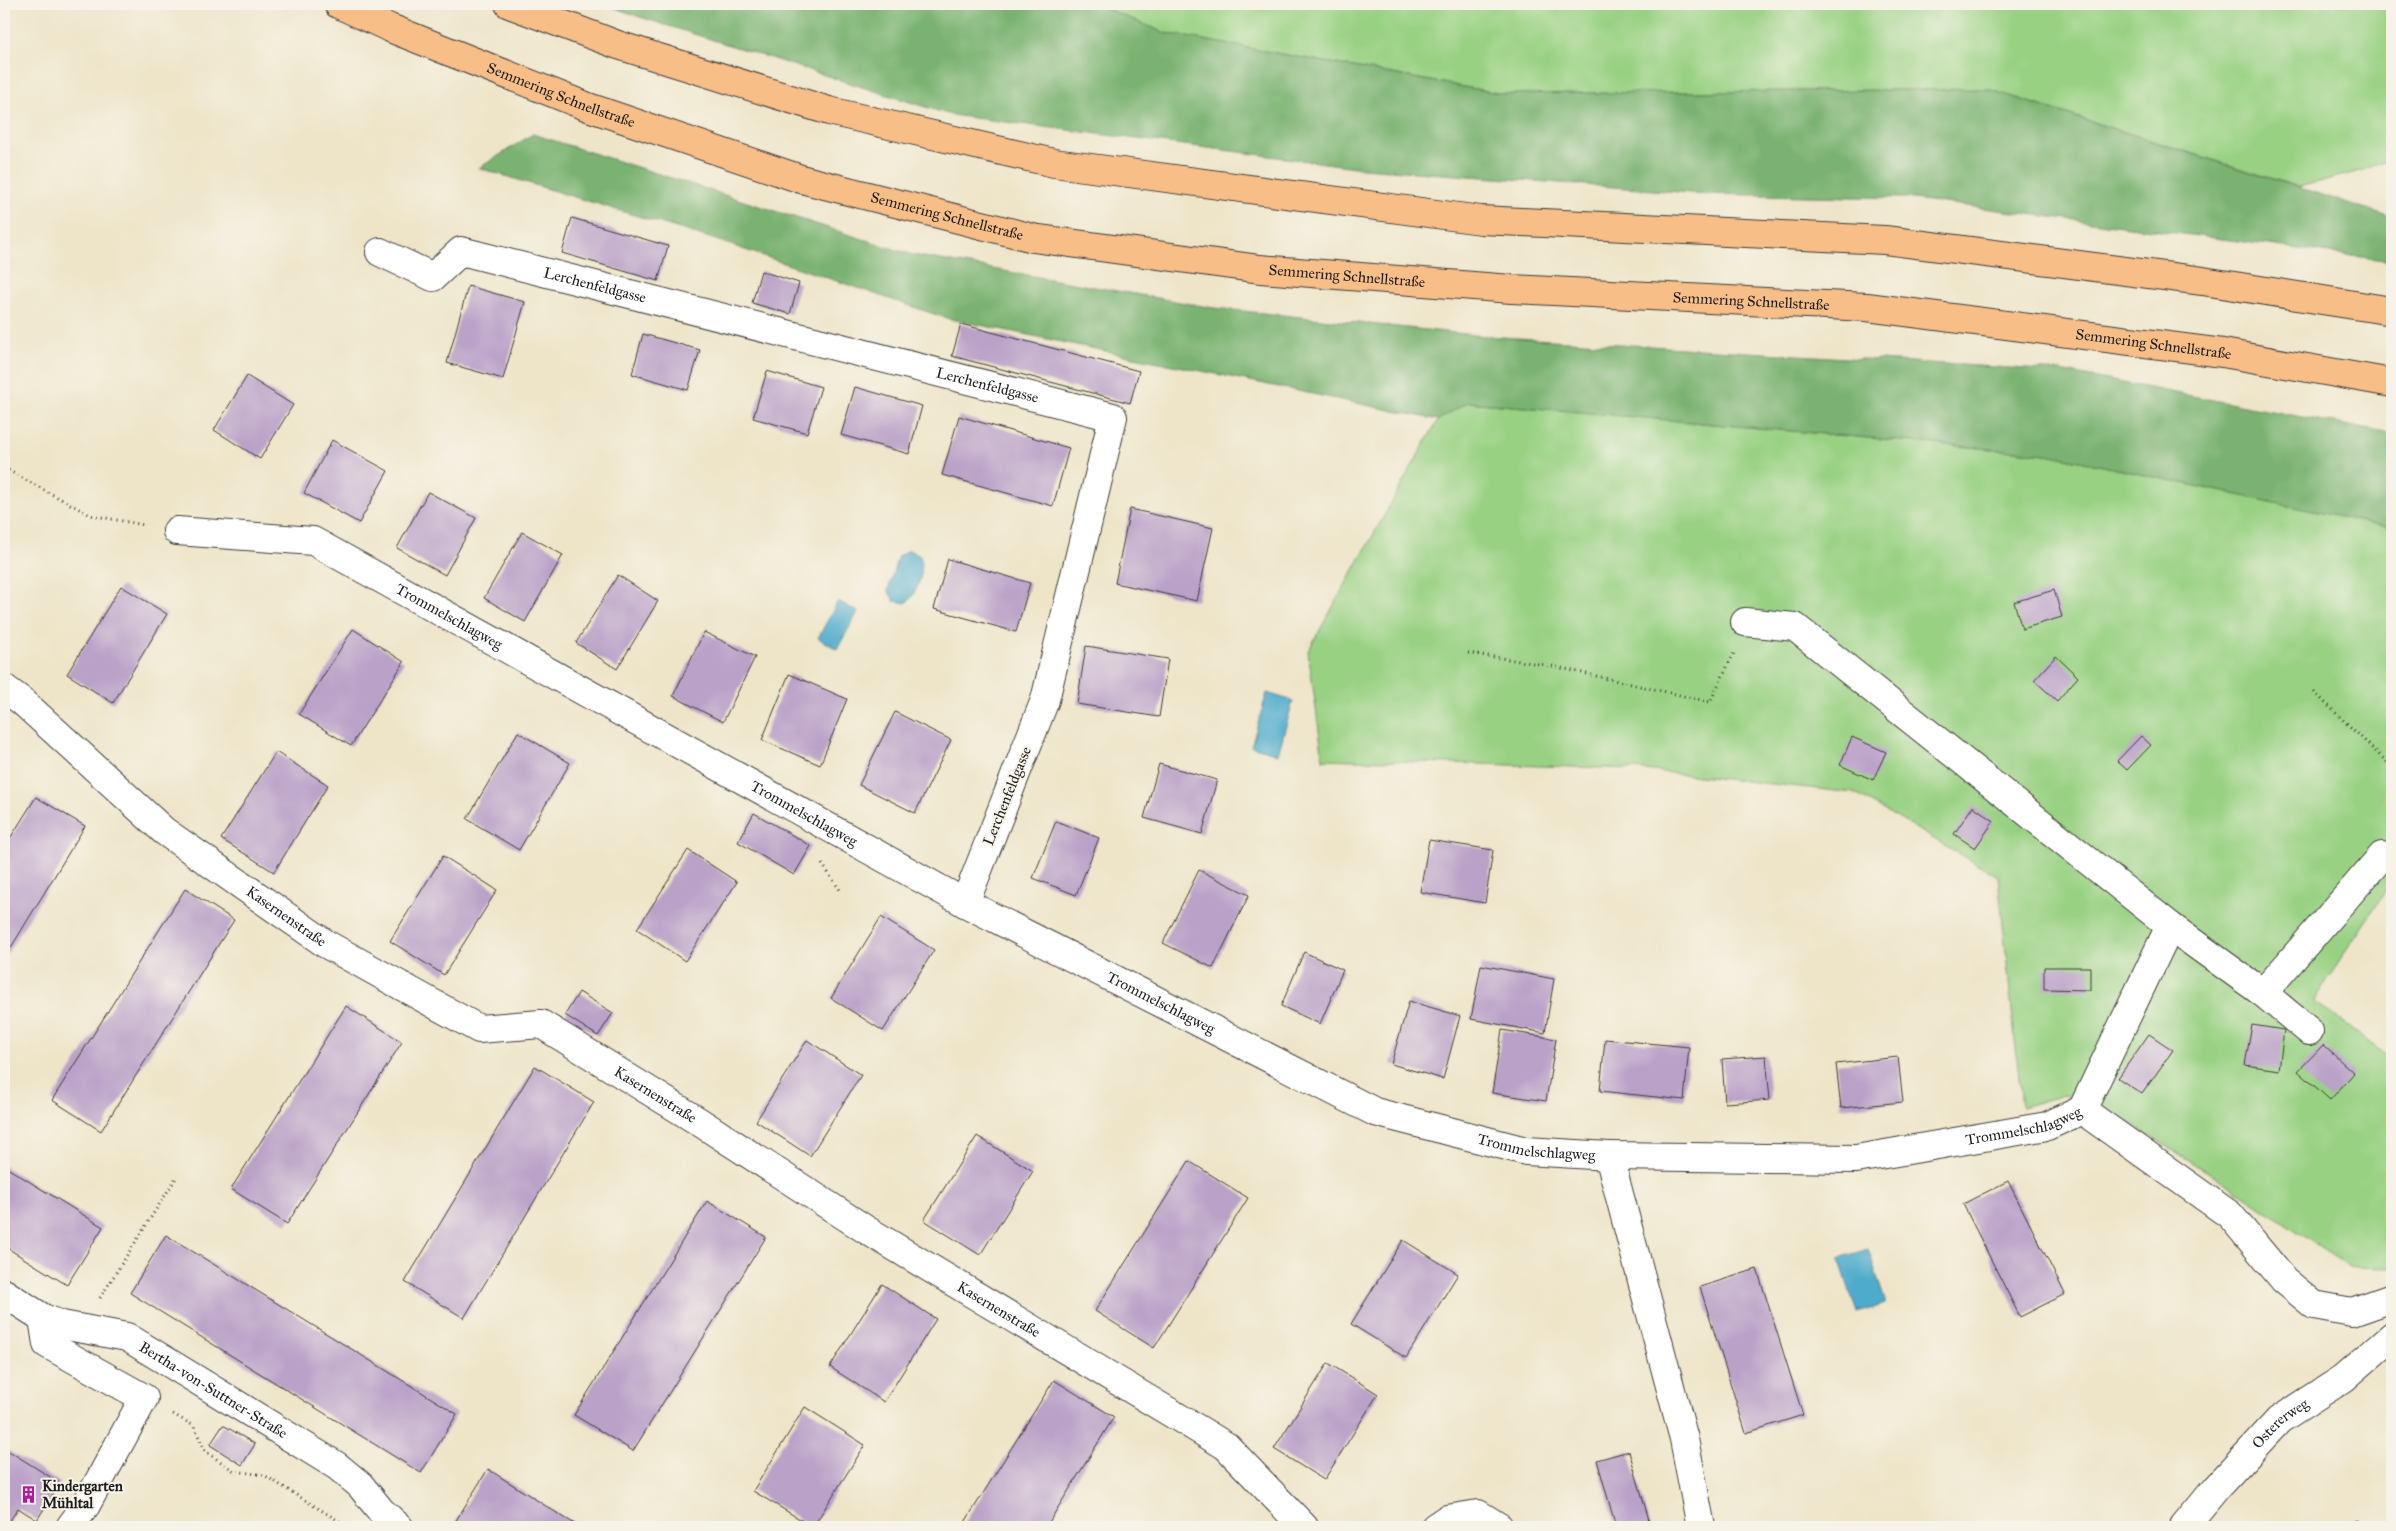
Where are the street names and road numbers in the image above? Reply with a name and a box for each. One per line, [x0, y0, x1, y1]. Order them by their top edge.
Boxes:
street label: Semmering Schnellstraße [484, 59, 637, 131]
street label: Semmering Schnellstraße [869, 188, 1025, 244]
street label: Semmering Schnellstraße [1268, 261, 1426, 291]
street label: Lerchenfeldgasse [542, 263, 648, 307]
street label: Semmering Schnellstraße [1672, 288, 1830, 314]
street label: Semmering Schnellstraße [2075, 325, 2233, 363]
street label: Lerchenfeldgasse [934, 363, 1041, 407]
street label: Trommelschlagweg [393, 580, 506, 654]
street label: Lerchenfeldgasse [979, 744, 1035, 848]
street label: Trommelschlagweg [747, 777, 861, 851]
street label: Kasernenstraße [243, 882, 330, 951]
street label: Trommelschlagweg [1104, 968, 1219, 1038]
street label: Kasernenstraße [611, 1062, 700, 1127]
street label: Trommelschlagweg [1964, 1102, 2085, 1149]
street label: Trommelschlagweg [1475, 1130, 1597, 1164]
street label: Kasernenstraße [954, 1278, 1044, 1341]
street label: Bertha-von-Suttner-Straße [136, 1338, 291, 1442]
street label: Ostererweg [2248, 1394, 2313, 1452]

